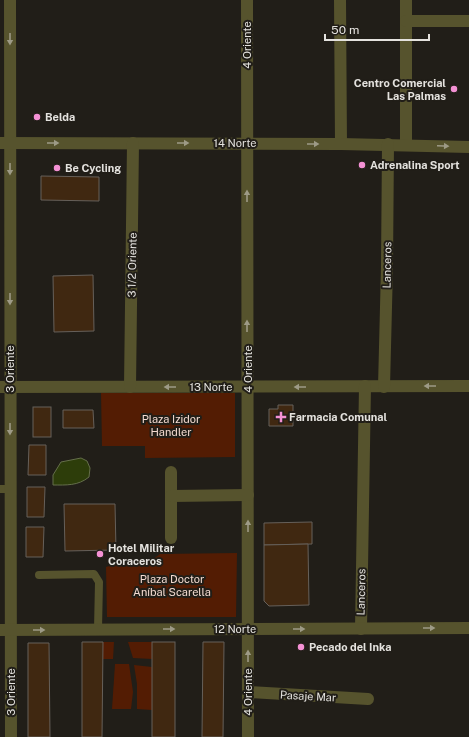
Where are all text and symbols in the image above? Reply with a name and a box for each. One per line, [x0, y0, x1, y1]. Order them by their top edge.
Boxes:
scale bar [325, 16, 429, 42]
street label: 4 Oriente [241, 21, 253, 69]
text: 50 m [331, 23, 359, 37]
one-way arrow [7, 33, 13, 46]
place label: Centro Comercial Las Palmas [354, 77, 446, 102]
marker: Centro Comercial Las Palmas [449, 84, 459, 94]
place label: Belda [45, 111, 75, 123]
marker: Belda [32, 112, 42, 122]
street label: 14 Norte [213, 137, 257, 149]
one-way arrow [47, 140, 60, 146]
one-way arrow [177, 140, 190, 146]
one-way arrow [307, 141, 320, 147]
one-way arrow [437, 143, 450, 149]
place label: Adrenalina Sport [370, 159, 460, 171]
marker: Adrenalina Sport [357, 160, 367, 170]
place label: Be Cycling [65, 162, 121, 174]
one-way arrow [7, 163, 13, 176]
marker: Be Cycling [52, 163, 62, 173]
one-way arrow [244, 189, 250, 202]
street label: 3 1/2 Oriente [125, 232, 139, 298]
street label: Lanceros [381, 241, 393, 288]
one-way arrow [7, 293, 13, 306]
one-way arrow [244, 319, 250, 332]
street label: 3 Oriente [4, 345, 16, 393]
street label: 4 Oriente [242, 345, 254, 393]
street label: 13 Norte [189, 381, 233, 393]
one-way arrow [423, 383, 436, 389]
one-way arrow [163, 384, 176, 390]
one-way arrow [293, 384, 306, 390]
place label: Farmacia Comunal [289, 411, 387, 423]
marker: Farmacia Comunal [276, 412, 286, 422]
park label: Plaza Izidor Handler [142, 413, 200, 438]
one-way arrow [7, 423, 13, 436]
one-way arrow [245, 519, 251, 532]
place label: Hotel Militar Coraceros [108, 542, 175, 567]
marker: Hotel Militar Coraceros [95, 549, 105, 559]
street label: Lanceros [355, 568, 367, 615]
park label: Plaza Doctor Aníbal Scarella [133, 573, 211, 598]
street label: 12 Norte [214, 623, 256, 635]
one-way arrow [423, 625, 436, 631]
one-way arrow [163, 626, 176, 632]
one-way arrow [293, 626, 306, 632]
one-way arrow [33, 627, 46, 633]
place label: Pecado del Inka [309, 641, 391, 653]
marker: Pecado del Inka [296, 642, 306, 652]
one-way arrow [245, 649, 251, 662]
street label: 3 Oriente [5, 668, 17, 716]
street label: 4 Oriente [242, 668, 254, 716]
street label: Pasaje Mar [280, 689, 336, 703]

